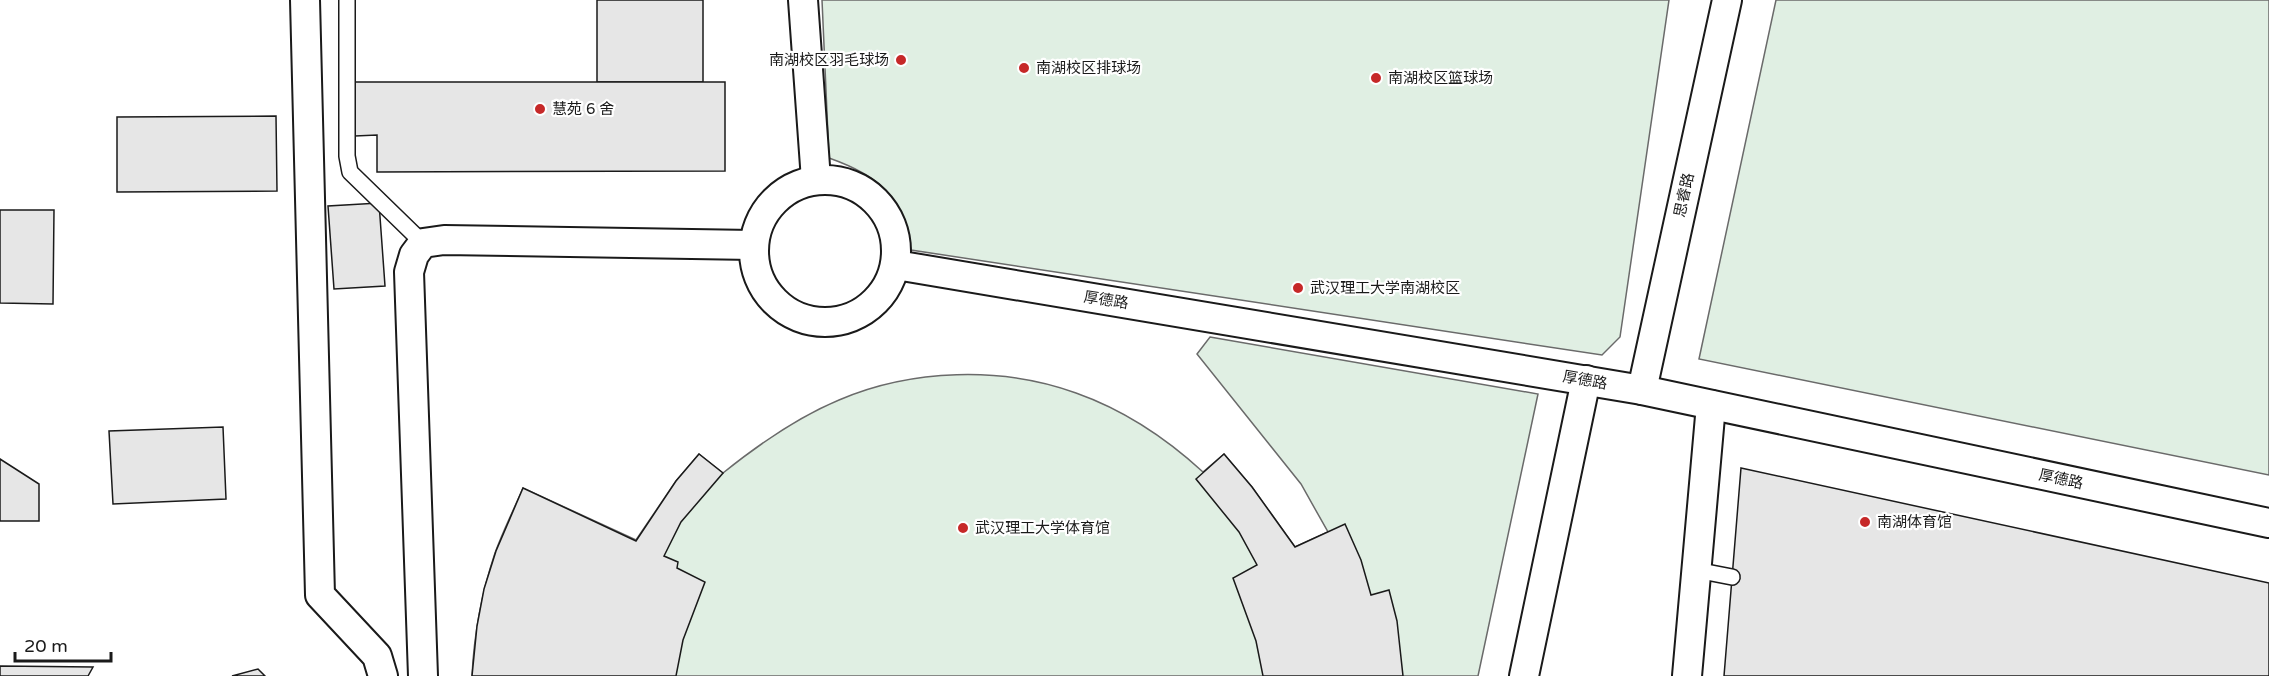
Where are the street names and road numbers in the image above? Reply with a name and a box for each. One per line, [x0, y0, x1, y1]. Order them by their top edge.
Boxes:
street label: 思睿路 [1671, 171, 1697, 219]
street label: 厚德路 [1082, 288, 1130, 312]
street label: 厚德路 [1561, 367, 1609, 393]
street label: 厚德路 [2037, 466, 2085, 492]

